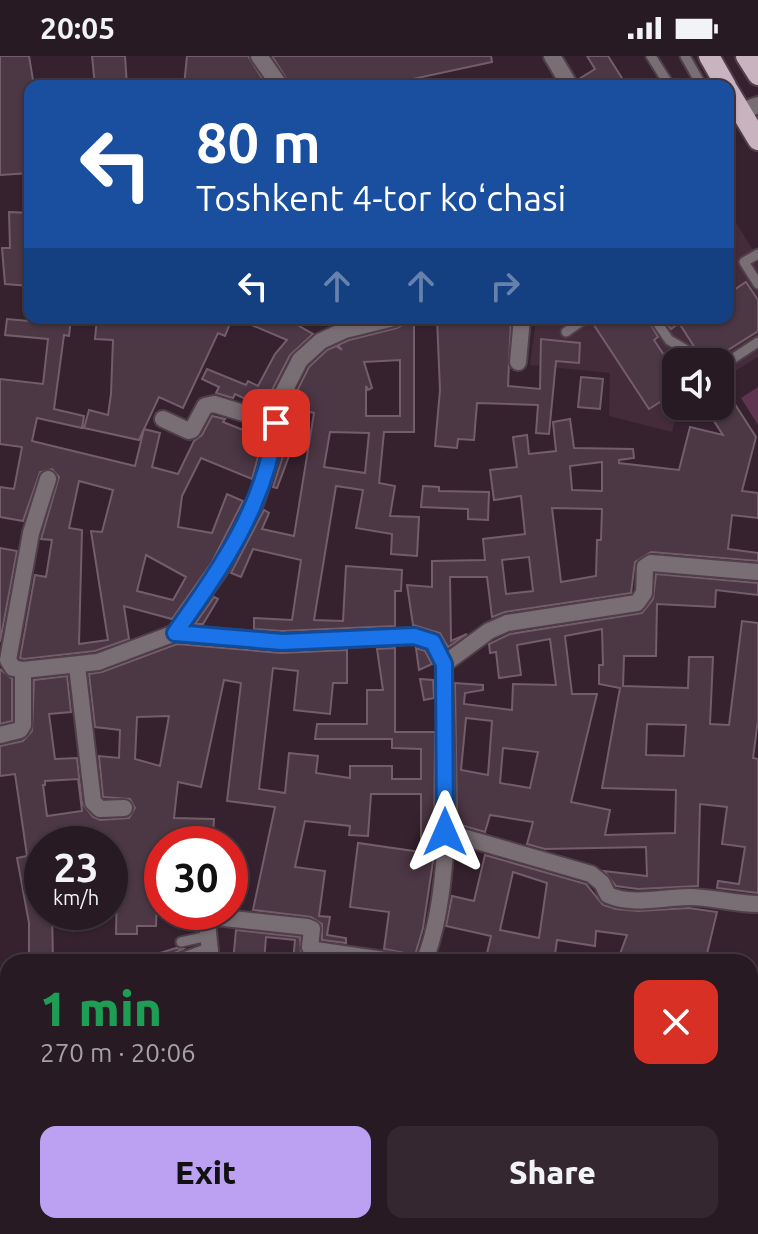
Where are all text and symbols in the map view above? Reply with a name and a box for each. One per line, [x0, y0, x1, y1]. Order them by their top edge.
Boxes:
text: 20:05 [40, 11, 115, 45]
text: 80 m [196, 111, 321, 174]
icon: left [64, 112, 168, 216]
text: Toshkent 4-tor koʻchasi [196, 177, 566, 218]
icon: left [231, 264, 275, 308]
icon: ahead [315, 264, 359, 308]
icon: ahead [399, 264, 443, 308]
icon: right [483, 264, 527, 308]
map controls [662, 348, 734, 420]
button: sound [662, 348, 734, 420]
pin [242, 389, 310, 457]
icon: arrive [254, 401, 298, 445]
position arrow [403, 790, 487, 874]
speed limit sign: 30 [144, 826, 248, 930]
text: 23 [53, 845, 99, 890]
text: km/h [53, 886, 99, 909]
button: close [634, 980, 718, 1064]
text: 1 min [40, 981, 162, 1035]
text: 270 m · 20:06 [40, 1038, 196, 1067]
button: Exit [40, 1126, 371, 1218]
button: Share [387, 1126, 718, 1218]

